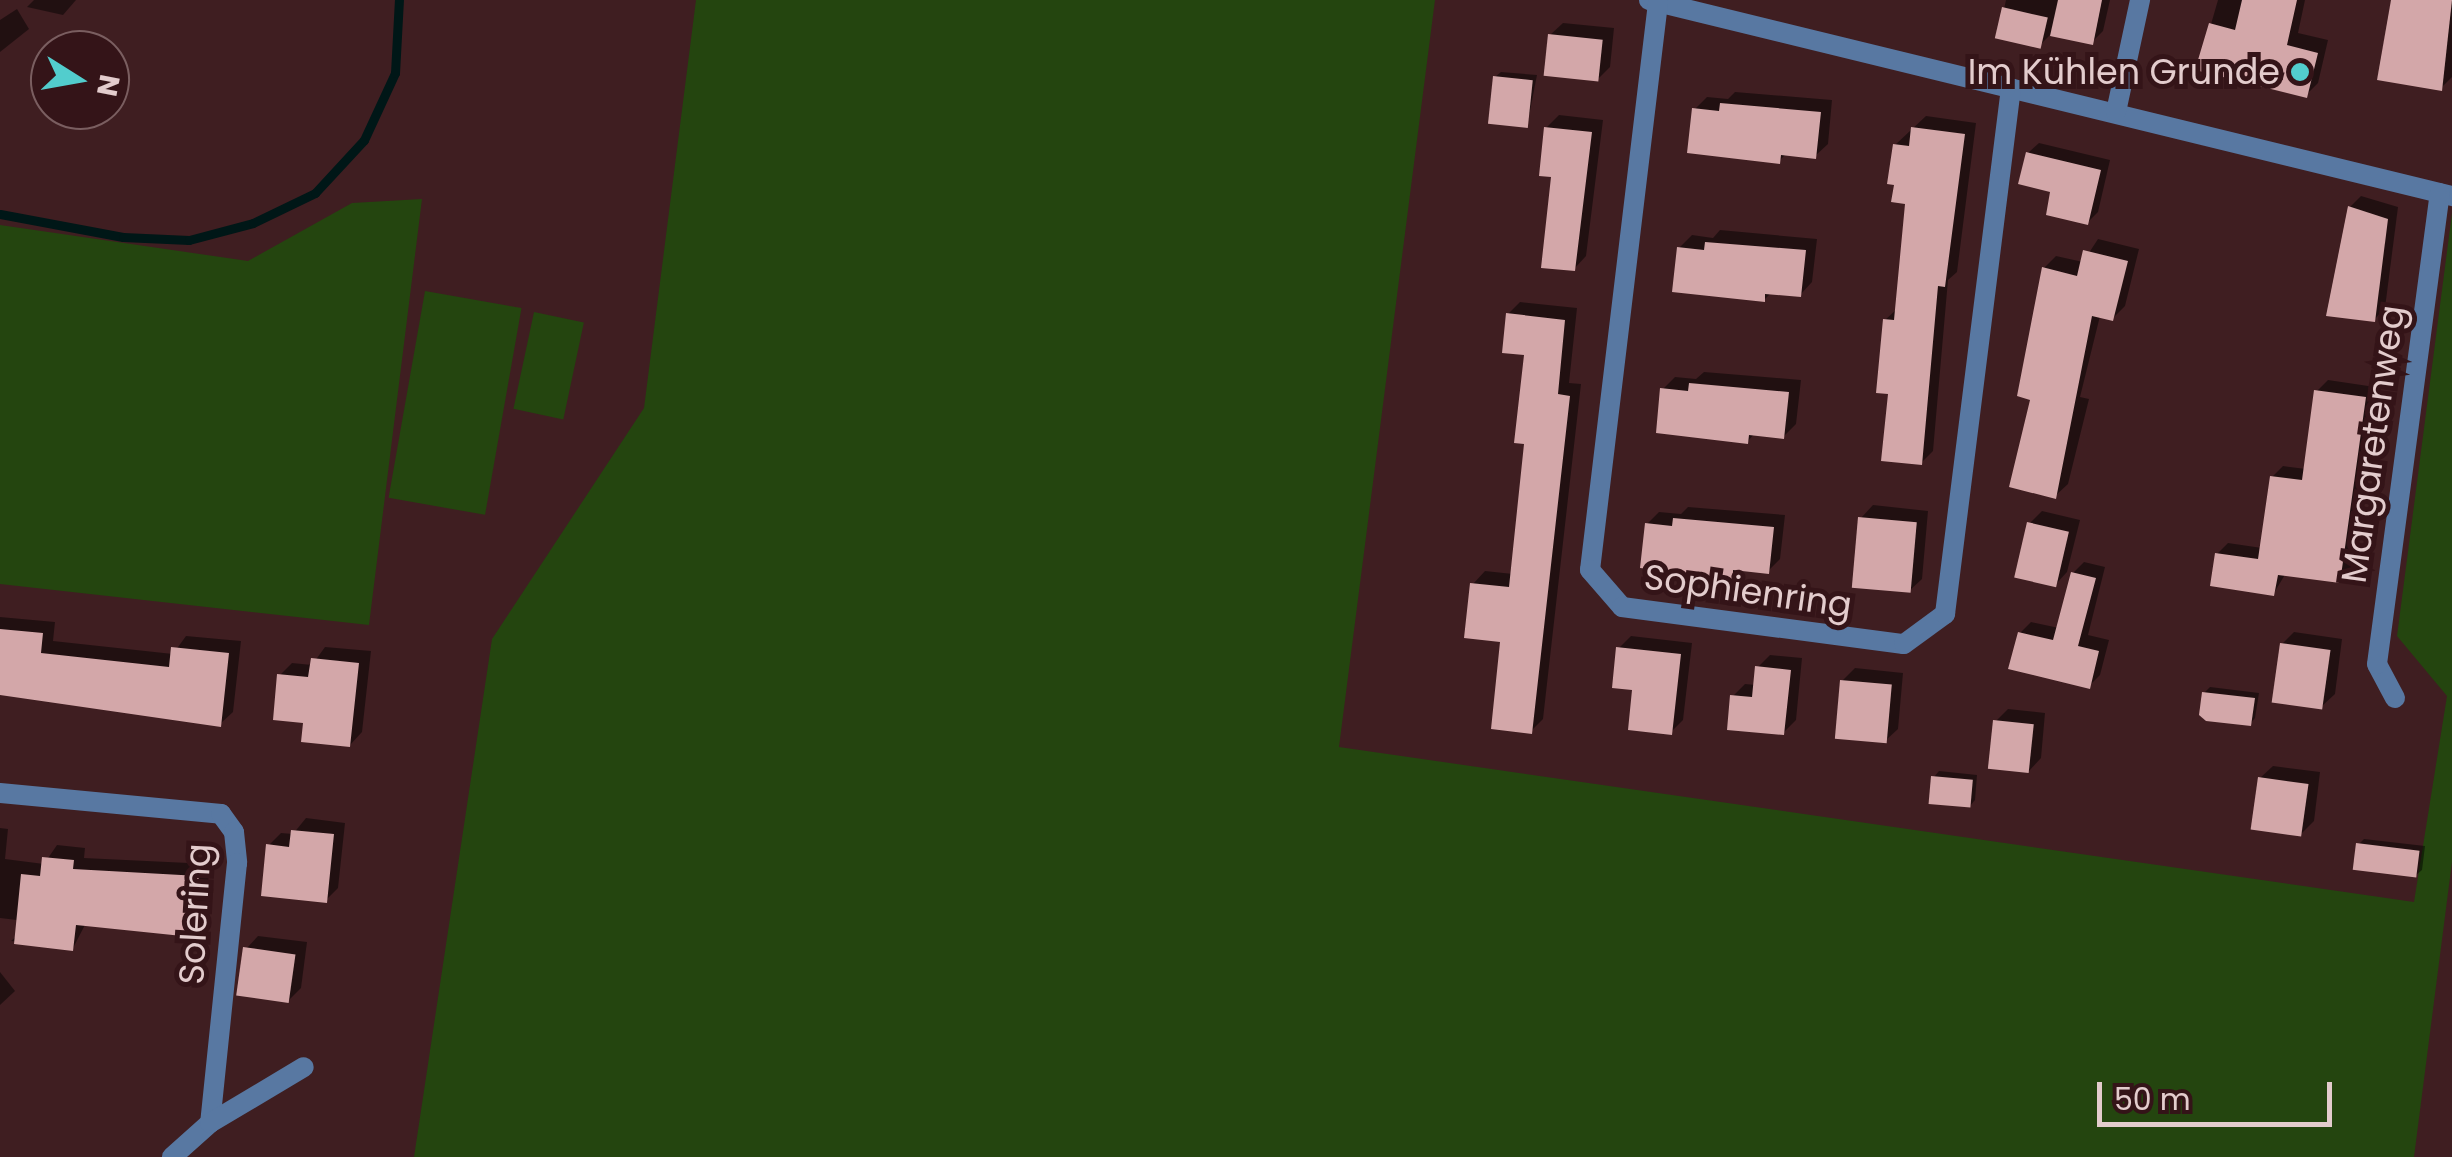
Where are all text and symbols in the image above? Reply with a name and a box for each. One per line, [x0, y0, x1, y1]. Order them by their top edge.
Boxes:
north arrow [30, 30, 130, 130]
place label: Im Kühlen Grunde [1968, 51, 2280, 93]
marker: Im Kühlen Grunde [2289, 61, 2311, 83]
text: N [87, 71, 129, 99]
street label: Margaretenweg [2333, 303, 2413, 585]
street label: Sophienring [1641, 556, 1855, 626]
street label: Solering [170, 843, 220, 985]
scale bar [2102, 1062, 2337, 1124]
text: 50 m [2114, 1078, 2191, 1121]

